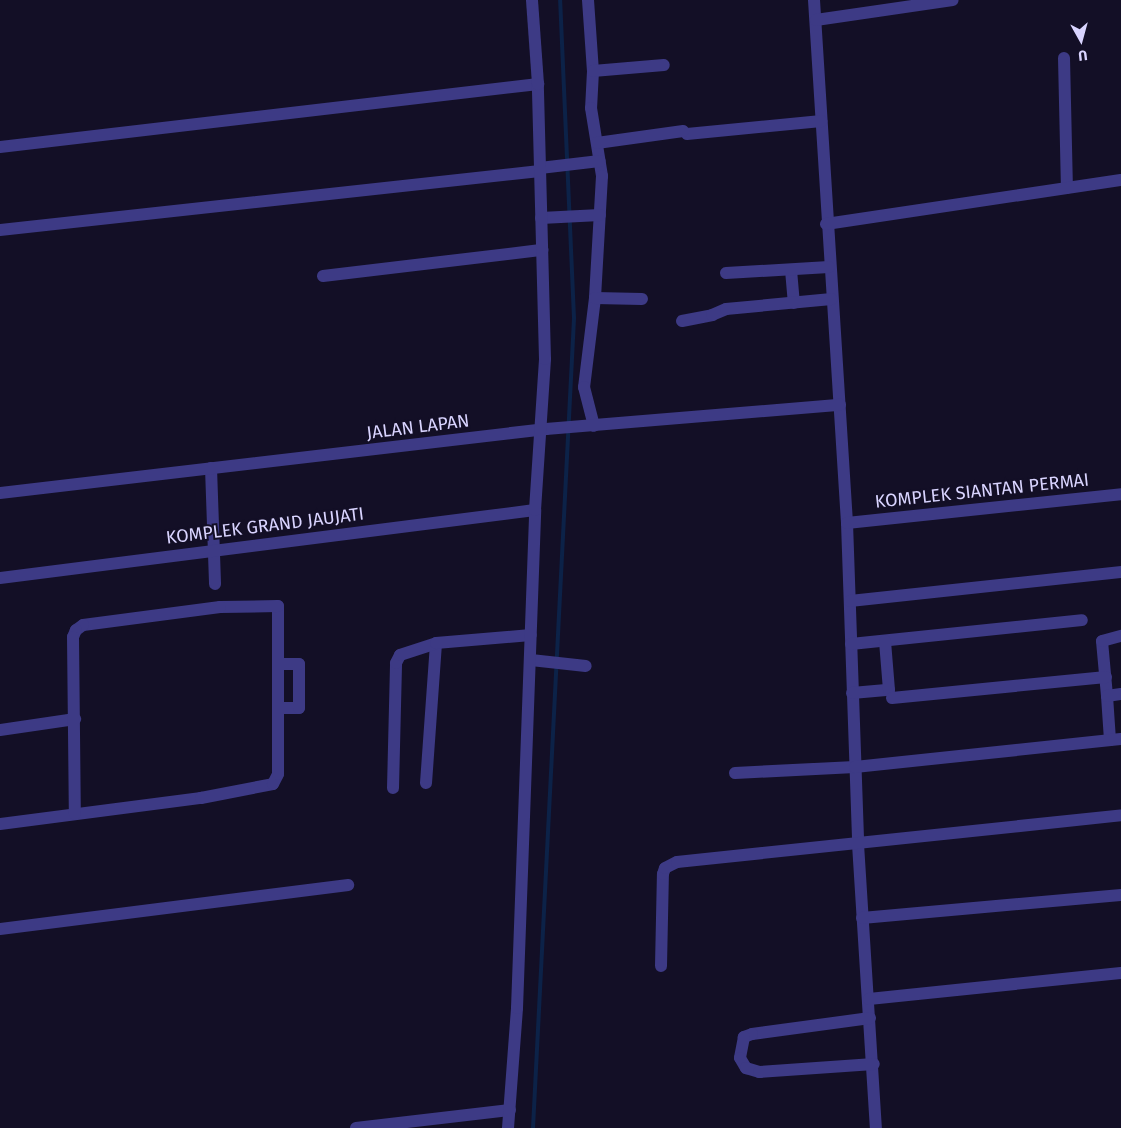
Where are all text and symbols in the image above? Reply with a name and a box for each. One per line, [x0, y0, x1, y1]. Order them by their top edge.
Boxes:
north arrow [1056, 15, 1106, 65]
text: U [1077, 46, 1088, 64]
street label: JALAN LAPAN [365, 410, 471, 444]
street label: KOMPLEK SIANTAN PERMAI [874, 469, 1090, 513]
street label: KOMPLEK GRAND JAUJATI [165, 503, 365, 549]

